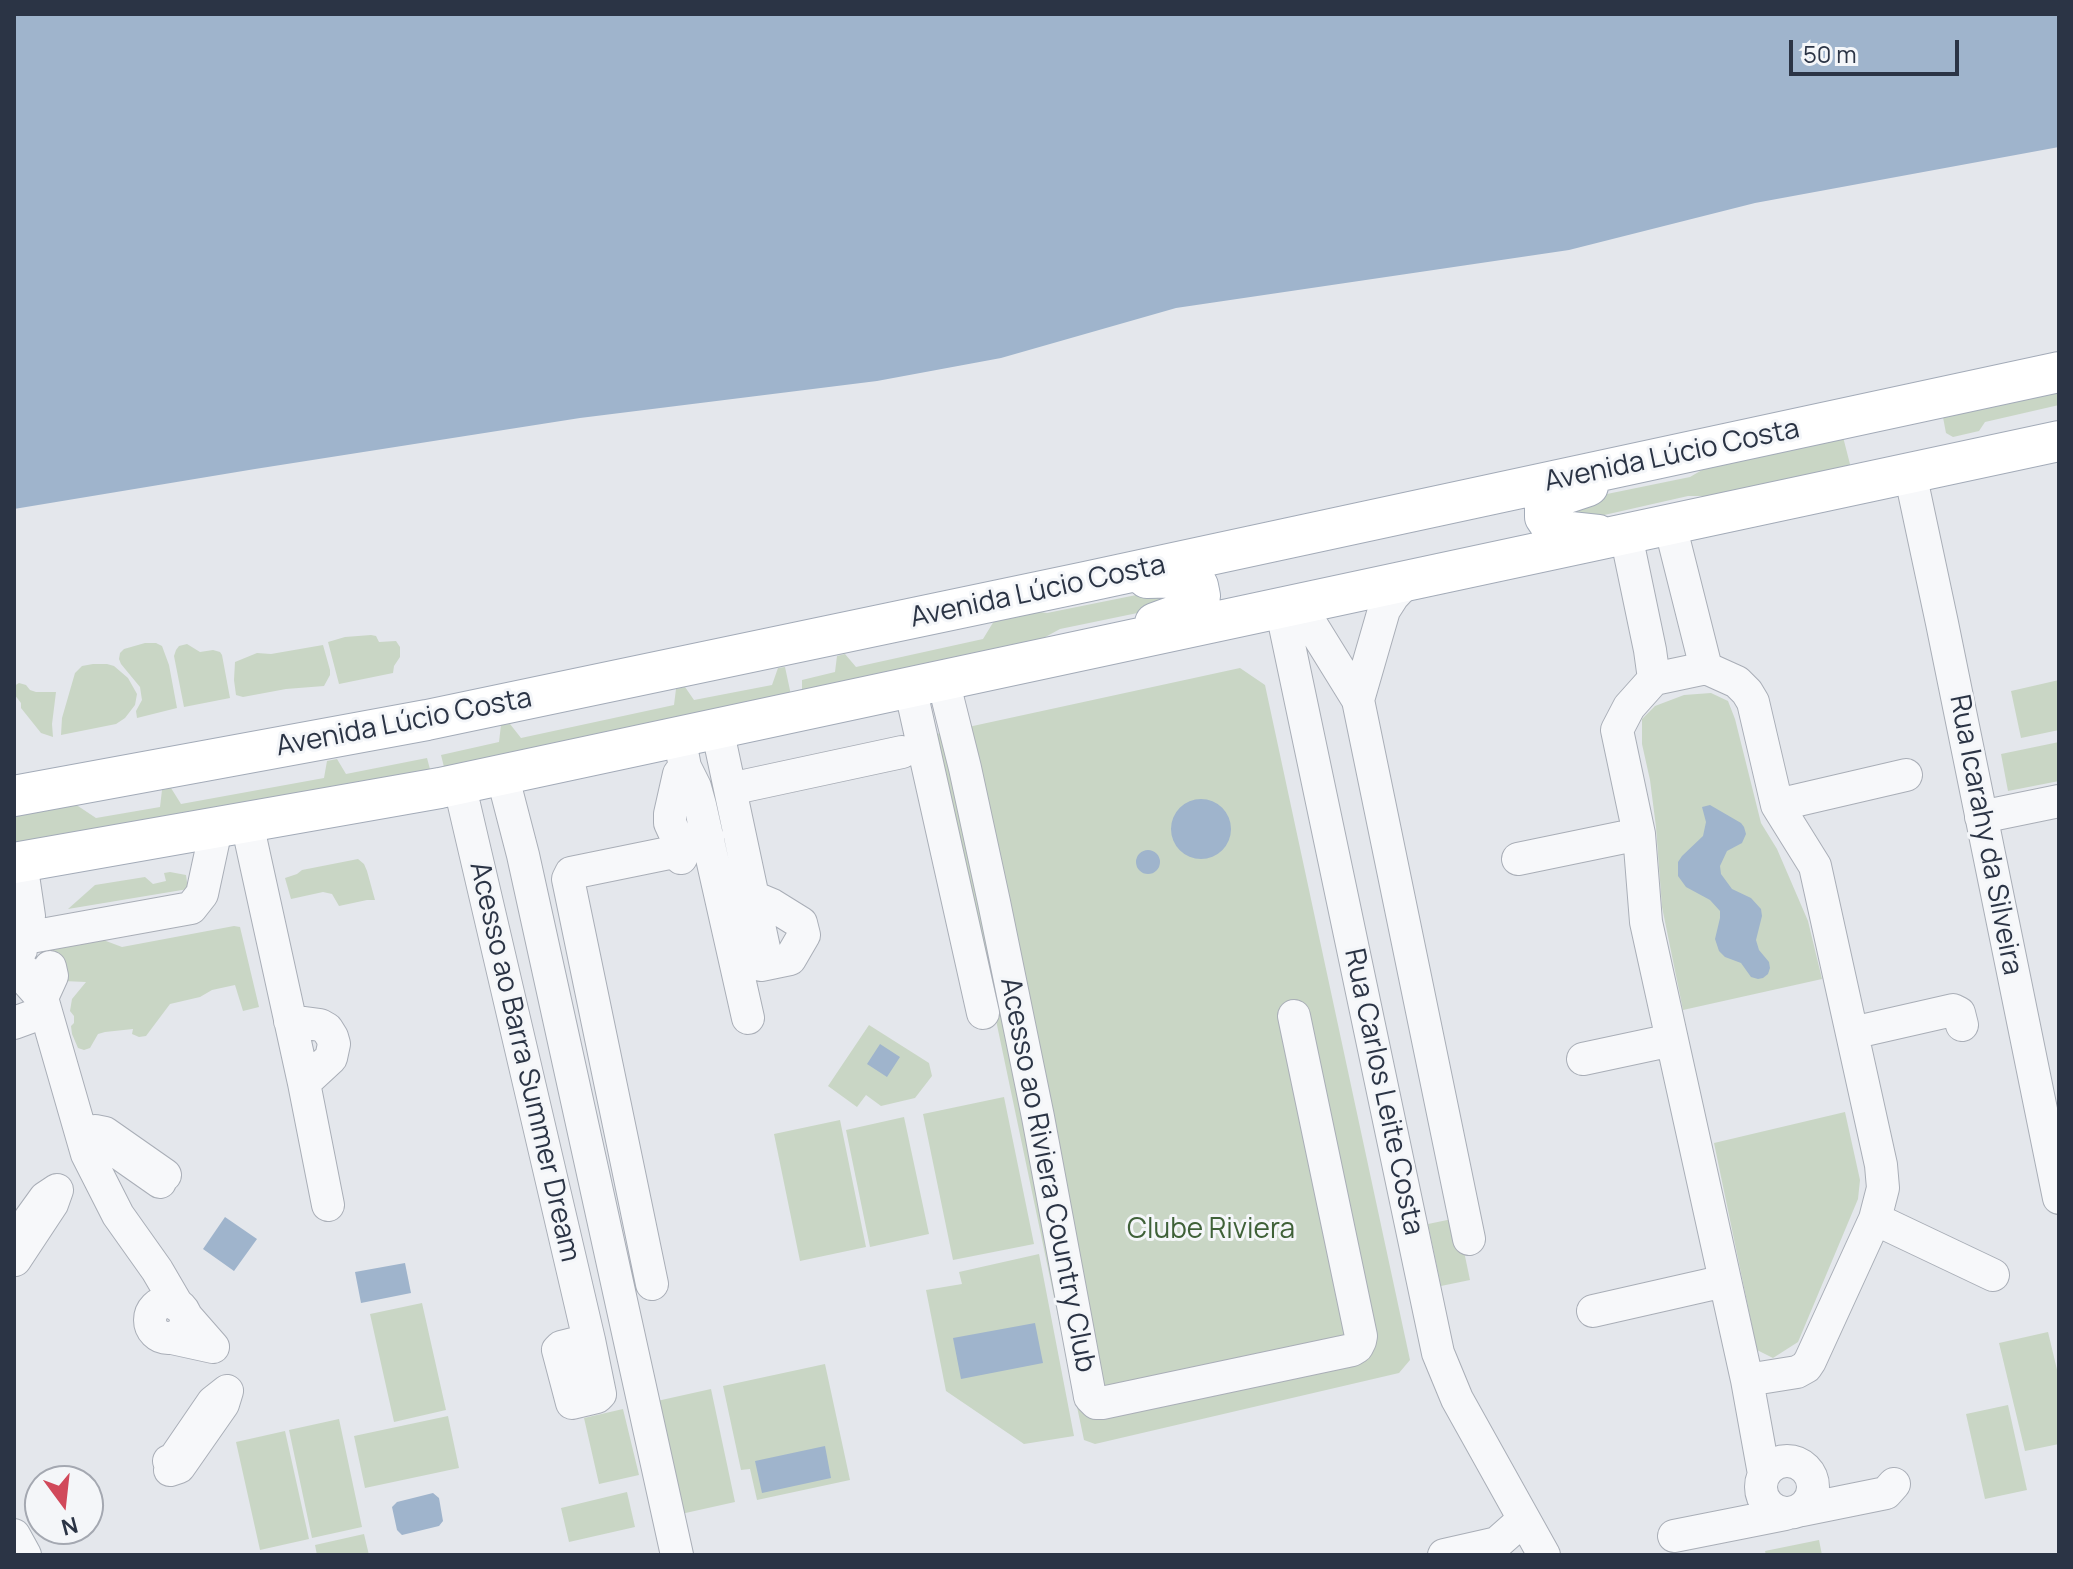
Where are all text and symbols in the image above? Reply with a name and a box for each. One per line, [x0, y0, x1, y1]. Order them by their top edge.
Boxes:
scale bar [1793, 24, 1963, 74]
text: 50 m [1803, 37, 1857, 70]
street label: Avenida Lúcio Costa [1541, 413, 1803, 499]
street label: Avenida Lúcio Costa [907, 549, 1169, 635]
street label: Avenida Lúcio Costa [273, 682, 535, 764]
street label: Rua Icarahy da Silveira [1941, 692, 2029, 978]
street label: Acesso ao Barra Summer Dream [462, 859, 586, 1265]
street label: Rua Carlos Leite Costa [1336, 946, 1430, 1238]
street label: Acesso ao Riviera Country Club [992, 975, 1102, 1375]
park label: Clube Riviera [1127, 1213, 1295, 1247]
north arrow [24, 1465, 104, 1545]
text: N [58, 1510, 81, 1543]

